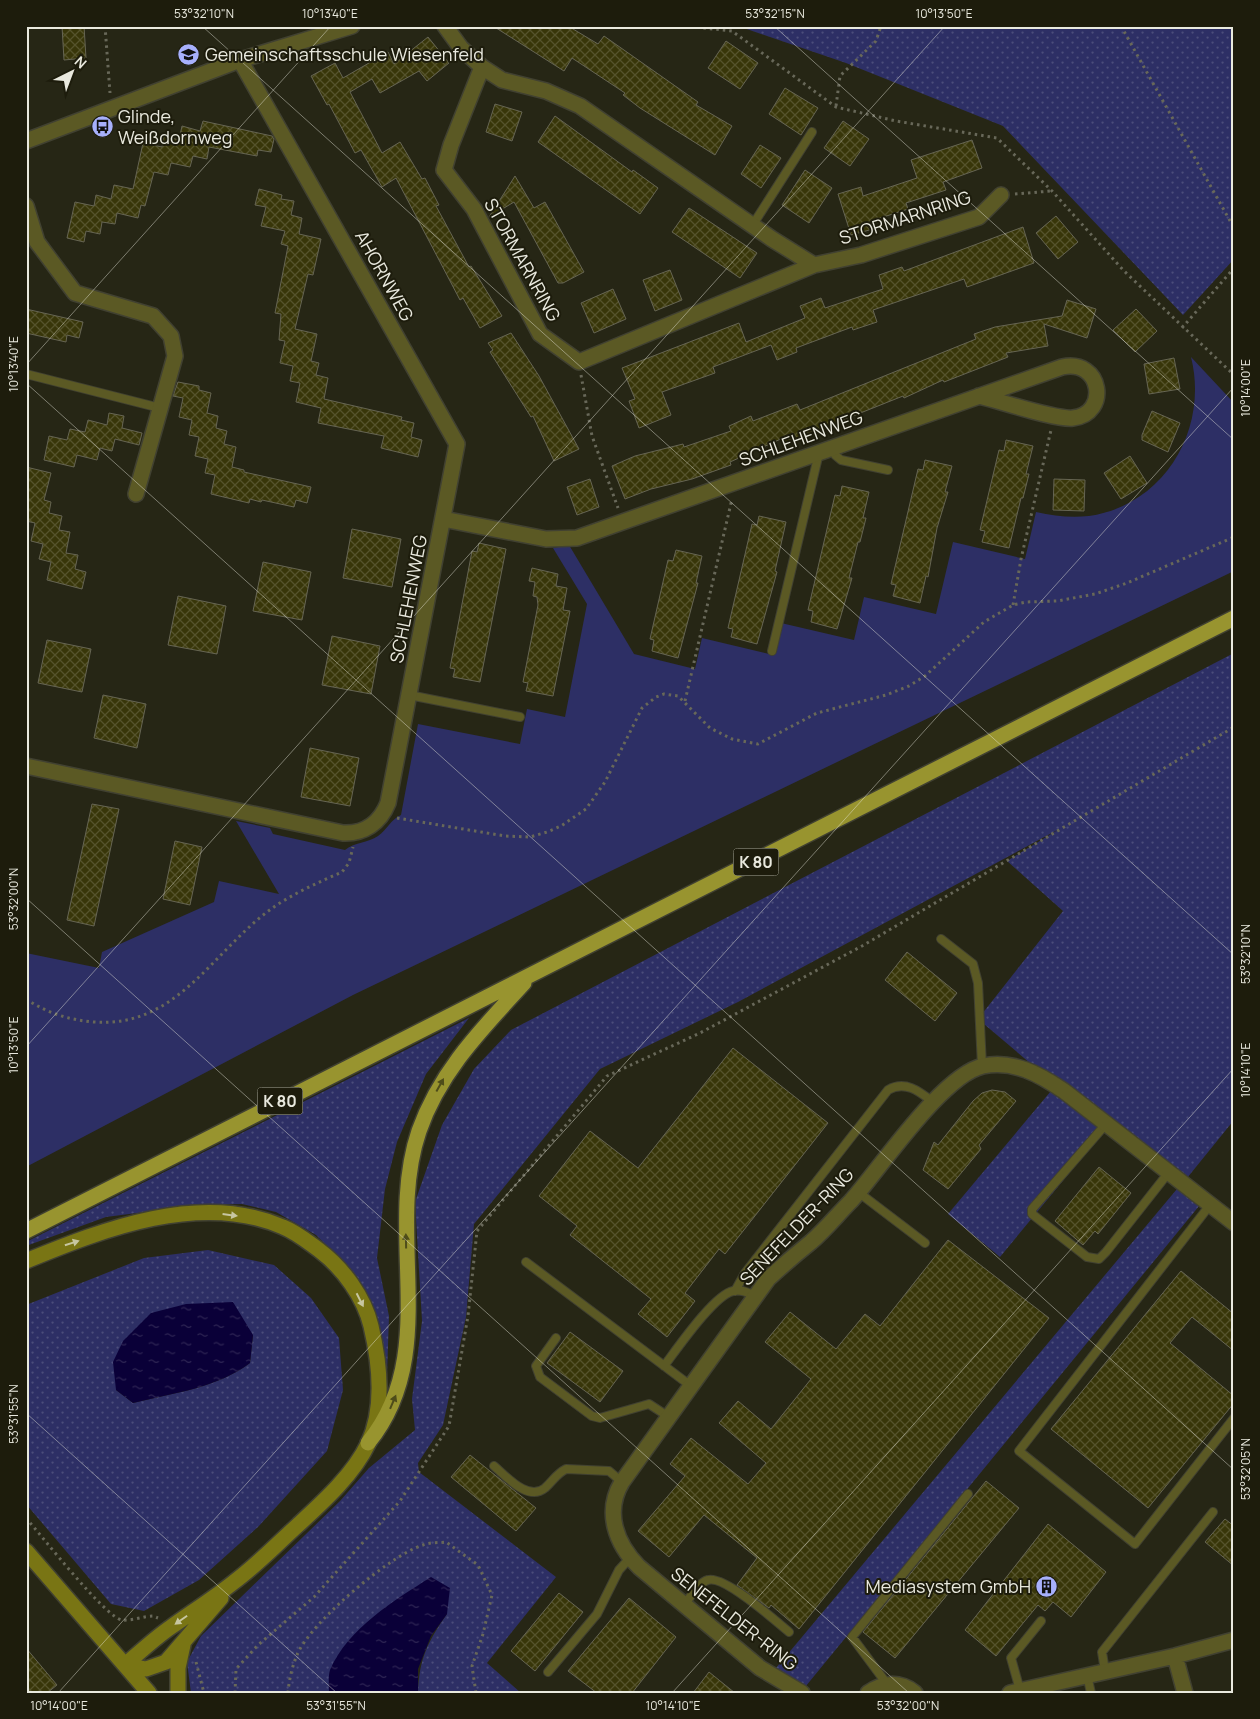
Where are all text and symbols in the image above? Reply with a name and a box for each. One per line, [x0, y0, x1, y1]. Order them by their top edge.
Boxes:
text: 53°32'10"N [174, 5, 234, 22]
text: 10°13'40"E [302, 5, 358, 22]
text: 53°32'15"N [745, 5, 805, 22]
text: 10°13'50"E [915, 5, 973, 22]
place label: Gemeinschaftsschule Wiesenfeld [205, 42, 484, 66]
school or university icon: Gemeinschaftsschule Wiesenfeld [177, 43, 201, 67]
north arrow [48, 48, 98, 98]
text: N [71, 52, 91, 72]
place label: Glinde, Weißdornweg [118, 104, 232, 149]
bus stop icon: Glinde, Weißdornweg [90, 115, 114, 139]
street label: STORMARNRING [836, 184, 974, 250]
street label: STORMARNRING [479, 194, 567, 325]
street label: AHORNWEG [350, 226, 420, 325]
text: 10°13'40"E [5, 336, 22, 392]
text: 10°14'00"E [1237, 359, 1254, 417]
street label: SCHLEHENWEG [736, 404, 866, 472]
street label: SCHLEHENWEG [384, 532, 432, 665]
road number: K 80 [734, 849, 778, 876]
text: 53°32'00"N [5, 868, 22, 930]
text: 53°32'10"N [1237, 924, 1254, 984]
text: 10°13'50"E [5, 1016, 22, 1074]
text: 10°14'10"E [1237, 1042, 1254, 1097]
one-way arrow [436, 1078, 445, 1092]
road number: K 80 [258, 1088, 302, 1114]
street label: SENEFELDER-RING [734, 1162, 859, 1290]
one-way arrow [222, 1211, 238, 1219]
one-way arrow [402, 1233, 410, 1249]
one-way arrow [64, 1239, 79, 1246]
one-way arrow [356, 1292, 364, 1307]
text: 53°31'55"N [5, 1384, 22, 1444]
one-way arrow [390, 1395, 398, 1409]
text: 53°32'05"N [1237, 1438, 1254, 1500]
street label: SENEFELDER-RING [666, 1561, 803, 1675]
place label: Mediasystem GmbH [866, 1574, 1031, 1598]
building icon: Mediasystem GmbH [1035, 1575, 1059, 1599]
one-way arrow [174, 1615, 188, 1625]
text: 10°14'00"E [30, 1697, 88, 1714]
text: 53°31'55"N [306, 1697, 366, 1714]
text: 10°14'10"E [646, 1697, 701, 1714]
text: 53°32'00"N [877, 1697, 939, 1714]

